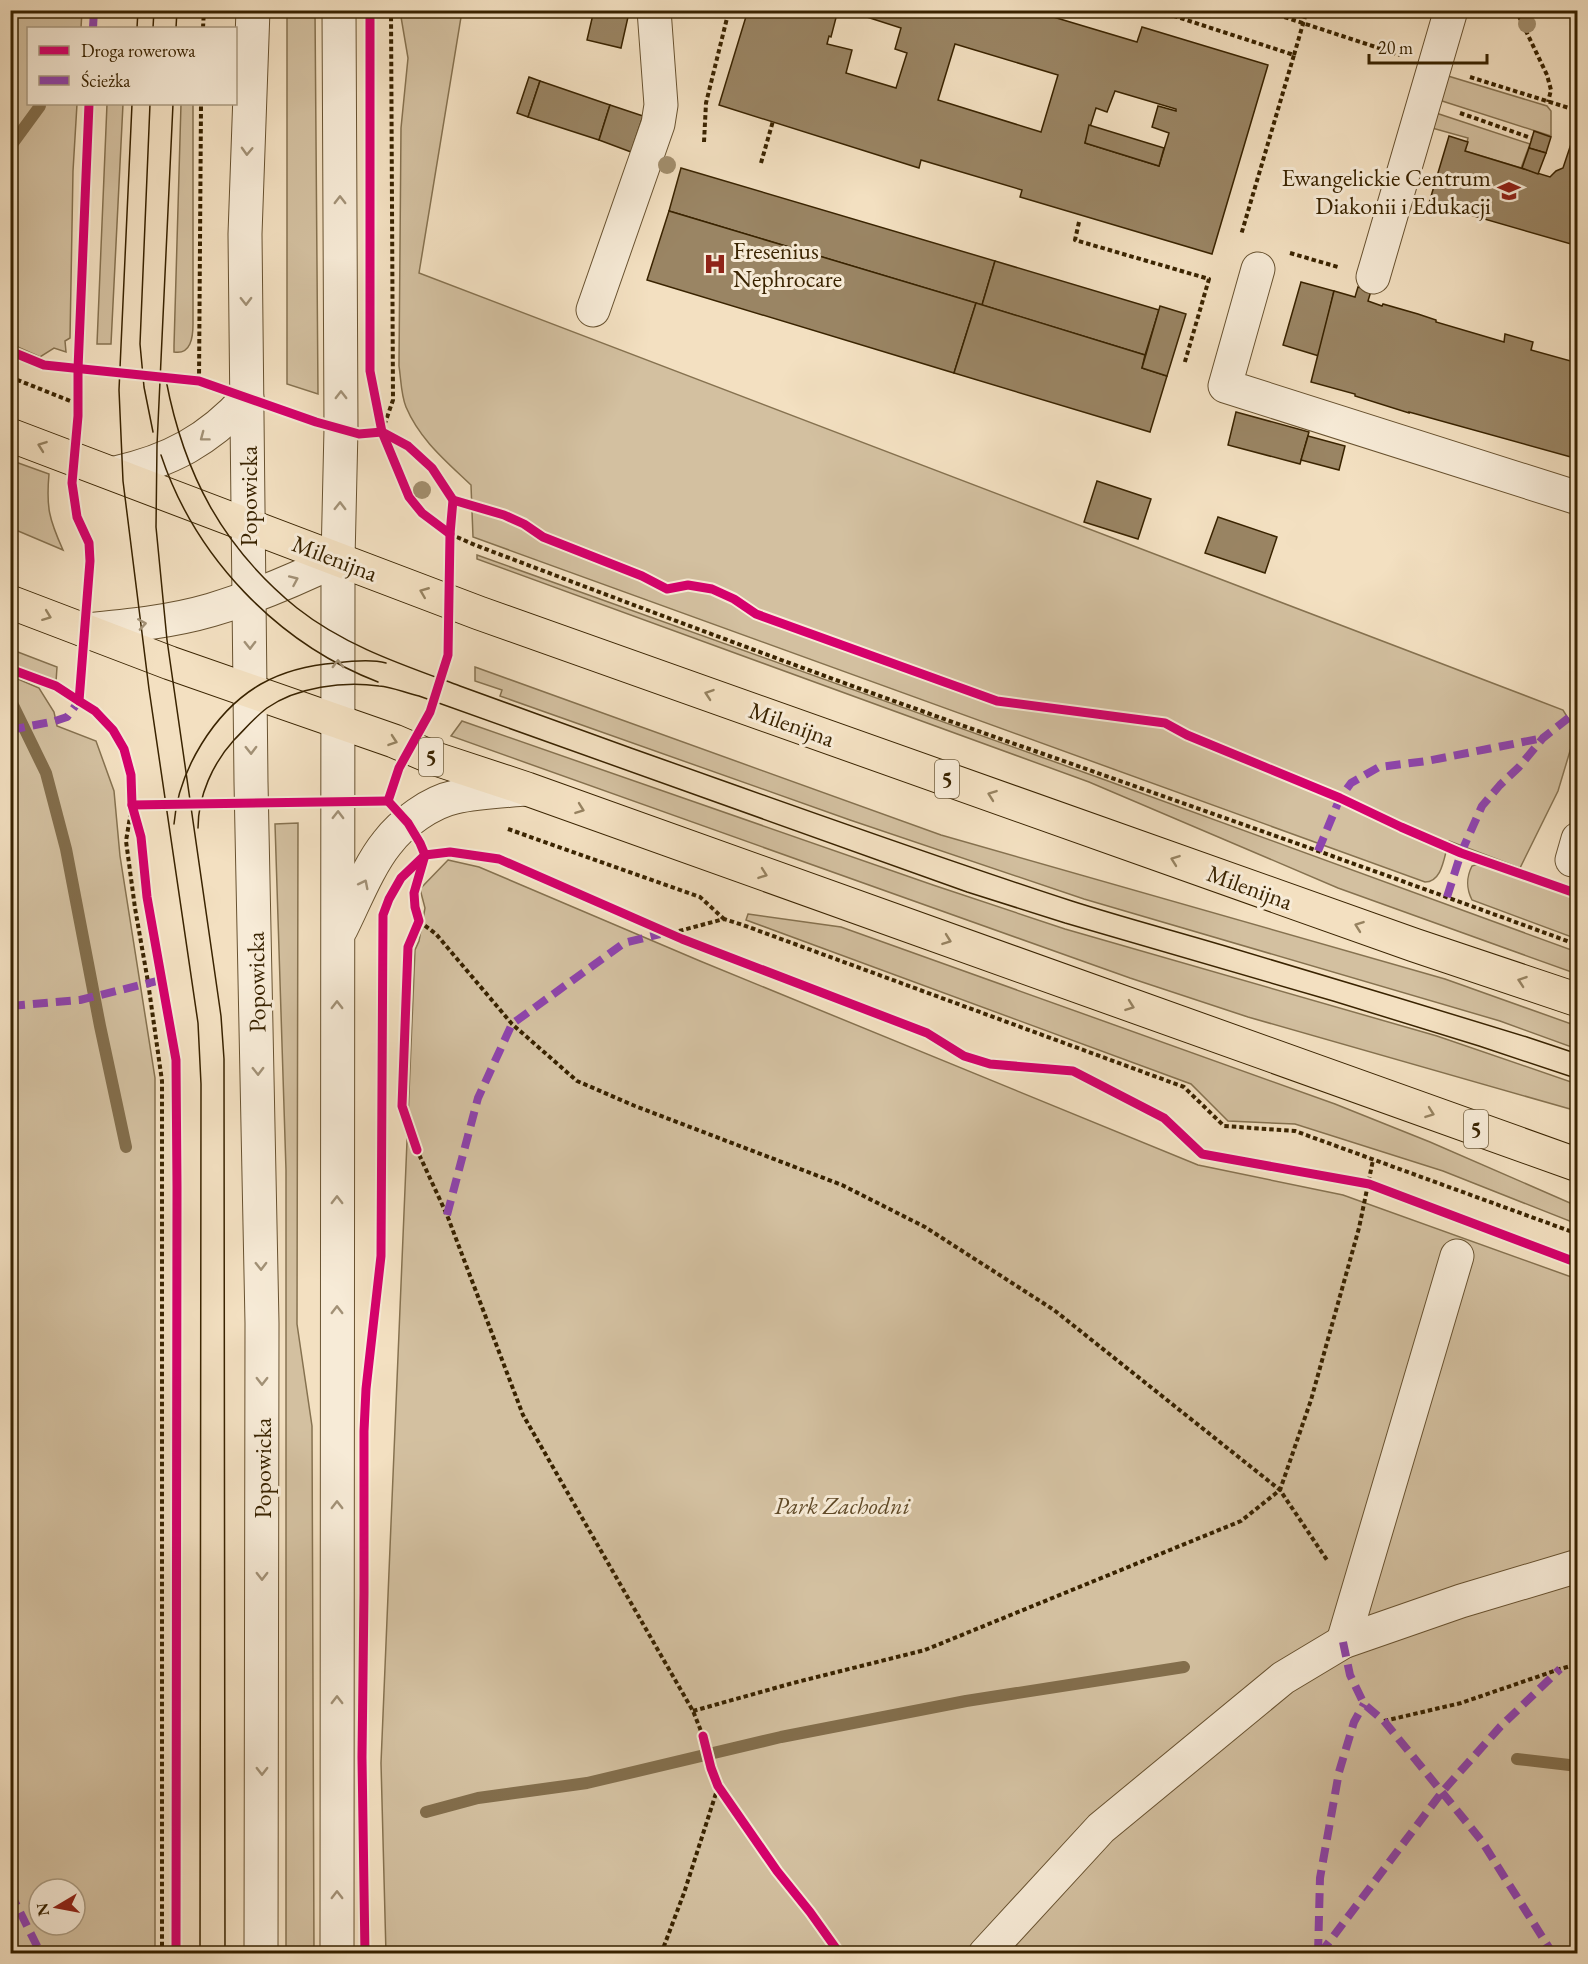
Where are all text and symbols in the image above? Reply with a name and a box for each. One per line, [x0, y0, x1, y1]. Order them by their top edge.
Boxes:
legend [27, 27, 237, 105]
scale bar [1369, 27, 1488, 65]
text: 20 m [1378, 36, 1413, 59]
text: Droga rowerowa [81, 39, 196, 62]
text: Ścieżka [81, 69, 131, 92]
one-way arrow [241, 146, 254, 155]
place label: Ewangelickie Centrum Diakonii i Edukacji [1281, 162, 1491, 221]
school or university icon: Ewangelickie Centrum Diakonii i Edukacji [1496, 178, 1522, 204]
one-way arrow [334, 195, 346, 204]
place label: Fresenius Nephrocare [733, 235, 842, 294]
hospital icon: Fresenius Nephrocare [702, 251, 728, 277]
one-way arrow [240, 297, 252, 306]
one-way arrow [334, 390, 347, 399]
one-way arrow [199, 430, 210, 441]
one-way arrow [37, 441, 48, 454]
street label: Popowicka [233, 445, 264, 546]
one-way arrow [334, 502, 346, 511]
street label: Milenijna [288, 528, 382, 589]
one-way arrow [288, 575, 299, 587]
one-way arrow [419, 587, 430, 599]
one-way arrow [41, 609, 52, 621]
one-way arrow [137, 618, 147, 631]
one-way arrow [243, 640, 256, 649]
one-way arrow [332, 659, 344, 668]
one-way arrow [704, 689, 715, 702]
street label: Milenijna [745, 694, 839, 754]
one-way arrow [387, 734, 398, 747]
road number: 5 [419, 738, 443, 776]
one-way arrow [245, 745, 257, 754]
road number: 5 [935, 760, 959, 798]
one-way arrow [987, 789, 998, 802]
one-way arrow [574, 801, 585, 814]
one-way arrow [332, 810, 344, 819]
one-way arrow [1171, 855, 1181, 868]
street label: Milenijna [1203, 857, 1297, 917]
one-way arrow [757, 867, 768, 880]
one-way arrow [357, 880, 368, 890]
one-way arrow [1354, 920, 1365, 933]
street label: Popowicka [240, 931, 272, 1033]
one-way arrow [941, 933, 952, 946]
one-way arrow [1517, 975, 1528, 988]
one-way arrow [1125, 998, 1135, 1011]
one-way arrow [331, 1000, 343, 1009]
one-way arrow [251, 1066, 264, 1075]
one-way arrow [1424, 1105, 1435, 1118]
road number: 5 [1464, 1110, 1488, 1148]
one-way arrow [331, 1195, 343, 1204]
one-way arrow [255, 1261, 267, 1270]
one-way arrow [331, 1306, 343, 1315]
one-way arrow [256, 1377, 268, 1386]
street label: Popowicka [247, 1417, 278, 1518]
park label: Park Zachodni [774, 1490, 911, 1521]
one-way arrow [331, 1501, 343, 1510]
one-way arrow [256, 1572, 268, 1581]
one-way arrow [331, 1696, 343, 1705]
one-way arrow [256, 1767, 268, 1776]
north arrow [27, 1877, 87, 1937]
one-way arrow [331, 1891, 343, 1900]
text: N [31, 1901, 54, 1918]

